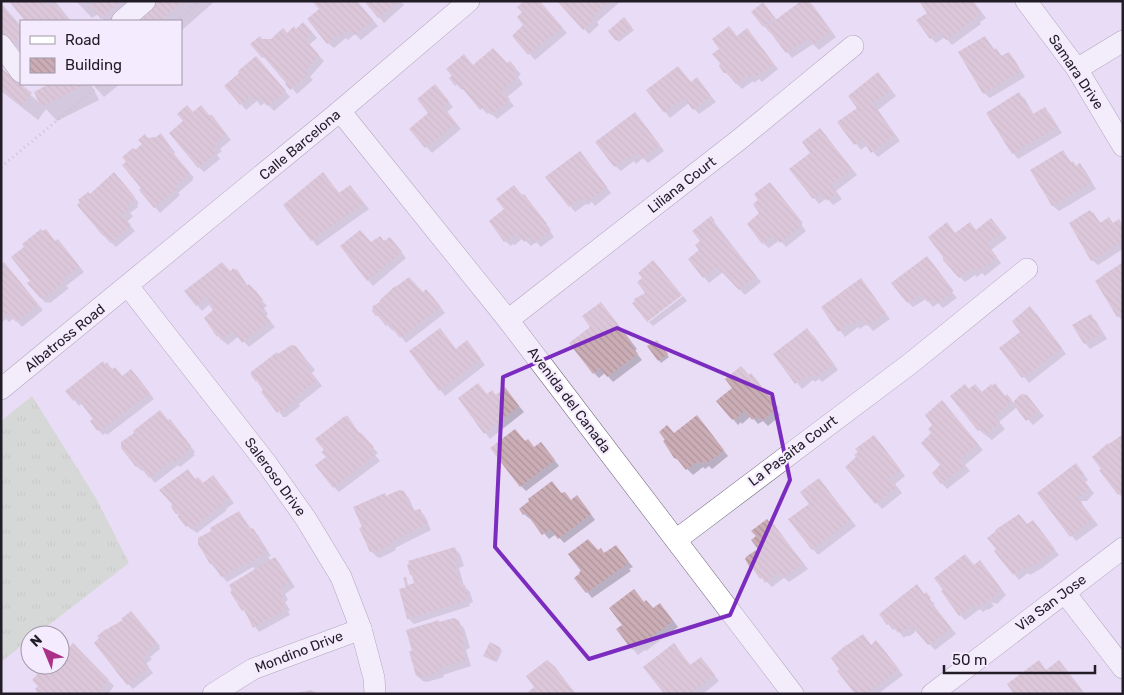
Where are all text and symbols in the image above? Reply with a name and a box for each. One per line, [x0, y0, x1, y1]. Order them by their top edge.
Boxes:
legend [20, 20, 182, 85]
text: Road [65, 31, 101, 49]
street label: Samara Drive [1045, 31, 1107, 113]
text: Building [65, 56, 122, 74]
street label: Calle Barcelona [256, 106, 344, 184]
street label: Liliana Court [644, 153, 720, 217]
street label: Albatross Road [21, 300, 109, 376]
street label: Avenida del Canada [524, 344, 614, 456]
street label: La Pasaita Court [745, 412, 841, 490]
street label: Saleroso Drive [241, 434, 309, 520]
street label: Via San Jose [1012, 571, 1090, 635]
north arrow [20, 625, 70, 675]
street label: Mondino Drive [253, 627, 346, 677]
text: N [27, 631, 46, 651]
scale bar [944, 642, 1095, 674]
text: 50 m [952, 651, 987, 669]

